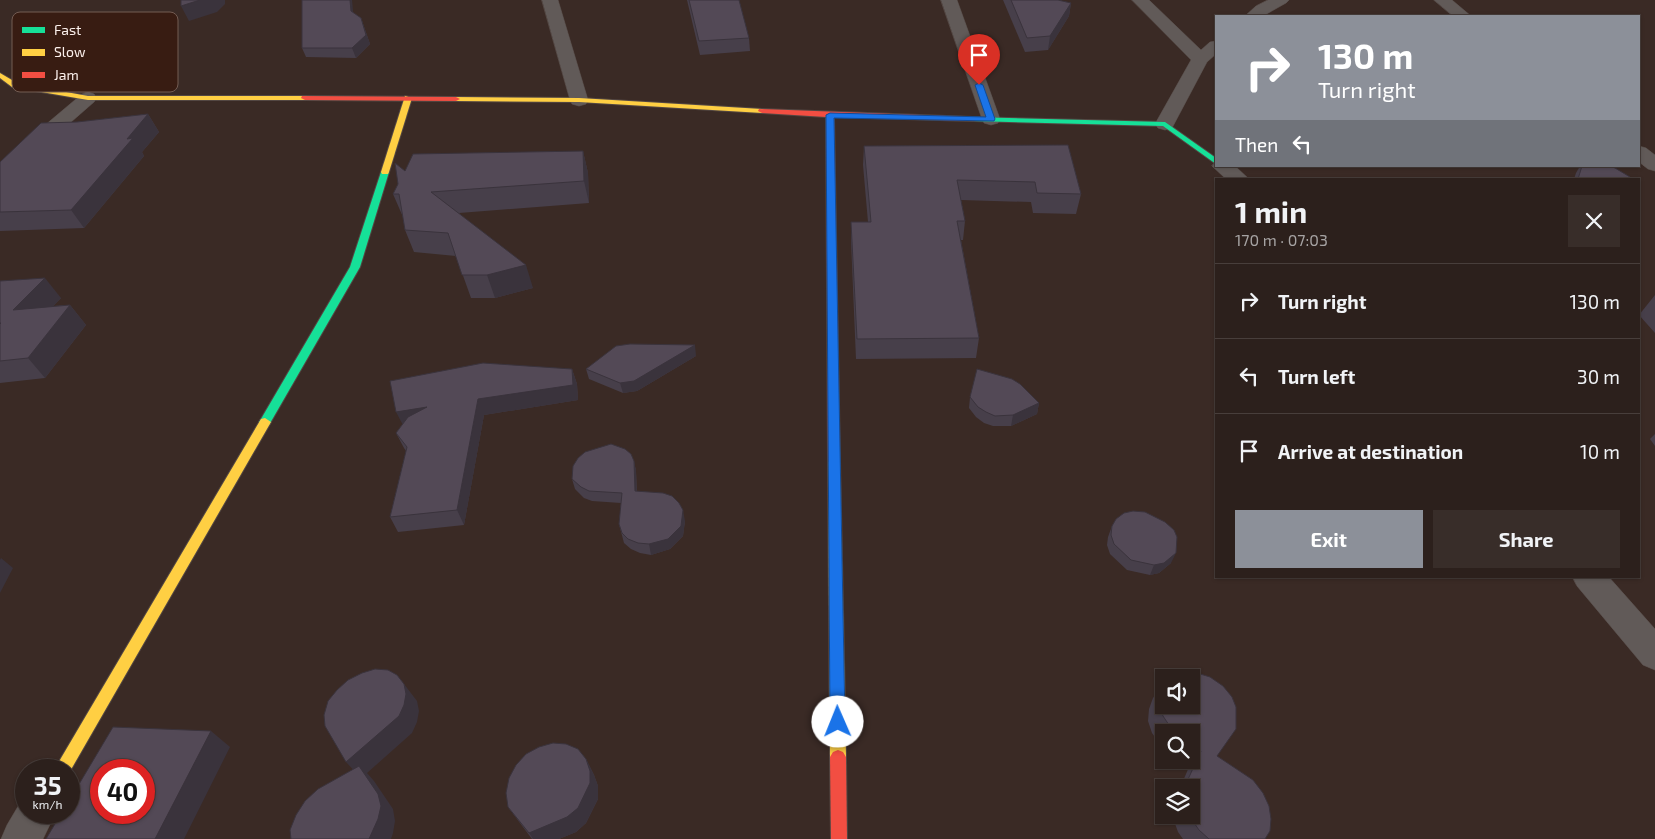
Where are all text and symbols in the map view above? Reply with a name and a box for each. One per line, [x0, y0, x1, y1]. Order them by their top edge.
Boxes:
legend [12, 12, 178, 92]
text: Fast [54, 21, 81, 38]
pin [958, 34, 1000, 85]
text: 130 m [1318, 34, 1413, 76]
icon: right [1235, 35, 1300, 100]
icon: arrive [965, 41, 993, 69]
text: Slow [54, 43, 86, 60]
text: Jam [54, 66, 79, 83]
text: Turn right [1318, 76, 1416, 102]
icon: left [1288, 130, 1316, 158]
text: Then [1235, 133, 1278, 156]
text: 1 min [1235, 193, 1307, 229]
button: close [1568, 195, 1620, 247]
text: 170 m · 07:03 [1235, 230, 1328, 249]
icon: right [1235, 287, 1263, 315]
text: Turn right [1278, 290, 1366, 313]
text: 130 m [1570, 290, 1620, 313]
icon: left [1235, 362, 1263, 390]
text: Turn left [1278, 365, 1355, 388]
text: 30 m [1577, 365, 1620, 388]
icon: arrive [1235, 437, 1263, 465]
text: Arrive at destination [1278, 440, 1463, 463]
text: 10 m [1580, 440, 1620, 463]
button: Exit [1235, 510, 1423, 568]
button: Share [1433, 510, 1620, 568]
map controls [1155, 669, 1200, 824]
button: sound [1155, 669, 1200, 714]
position arrow [811, 695, 863, 747]
button: search [1155, 724, 1200, 769]
speed limit sign: 40 [90, 759, 155, 824]
text: 35 [34, 770, 61, 800]
button: layers [1155, 779, 1200, 824]
text: km/h [33, 797, 62, 811]

